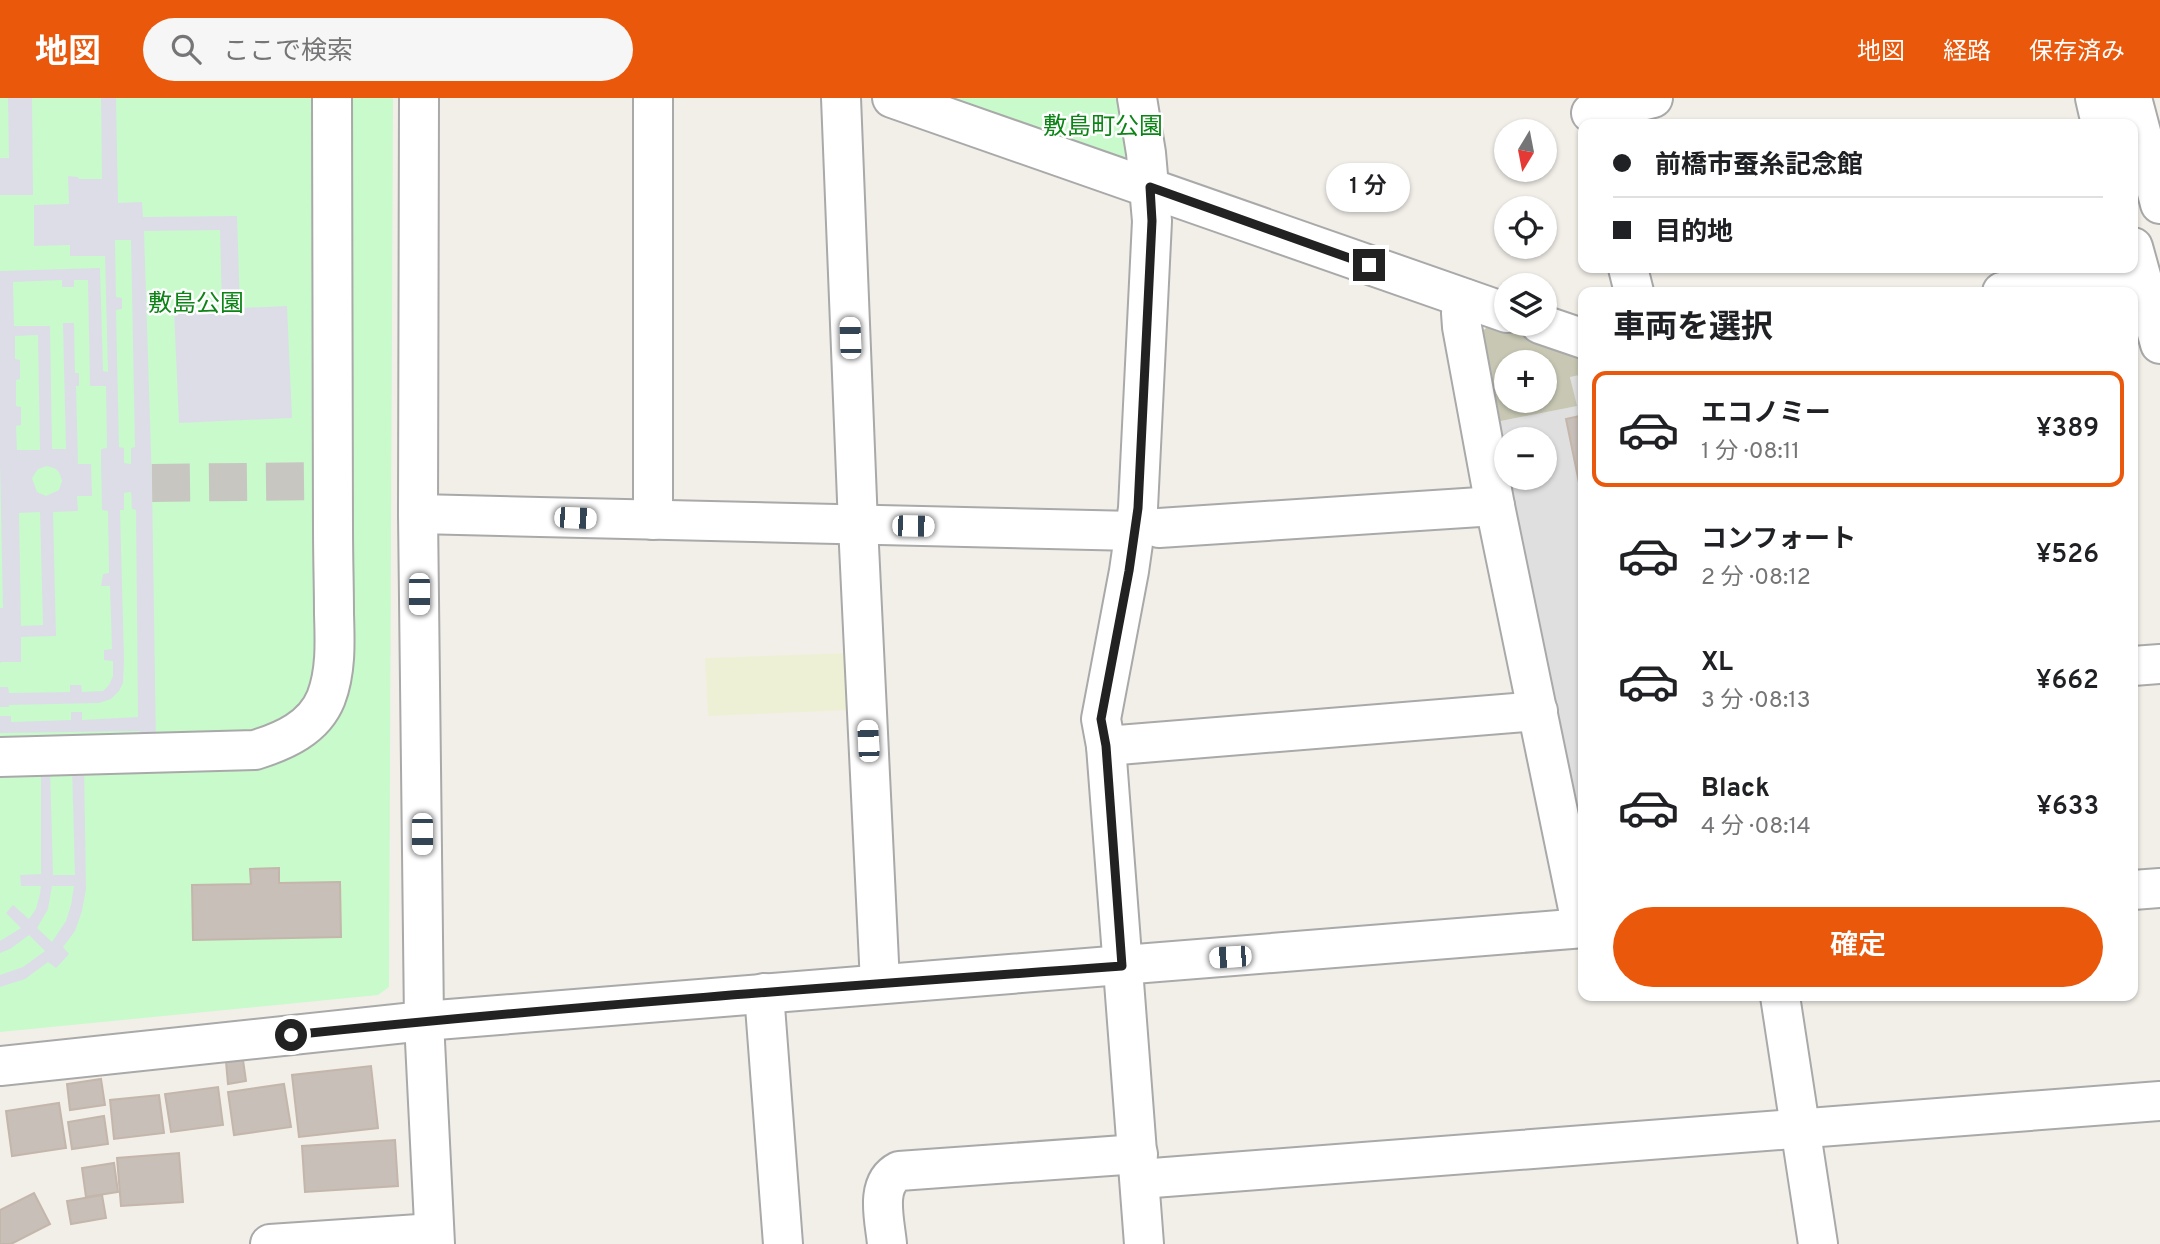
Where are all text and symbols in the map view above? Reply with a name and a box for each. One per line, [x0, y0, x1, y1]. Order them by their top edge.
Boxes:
search box [143, 18, 633, 81]
icon: search [167, 30, 205, 68]
text: 地図 [35, 33, 101, 75]
text: ここで検索 [223, 36, 353, 69]
text: 地図 [1857, 38, 1905, 68]
text: 経路 [1943, 38, 1991, 68]
text: 保存済み [2029, 38, 2125, 68]
park label: 敷島町公園 [1043, 113, 1163, 143]
north arrow [1494, 119, 1558, 182]
map controls [1494, 119, 1557, 490]
text: 前橋市蚕糸記念館 [1655, 150, 1863, 183]
callout: 1 分 [1327, 164, 1411, 212]
text: 1 分 [1349, 173, 1387, 202]
button: locate [1494, 196, 1557, 259]
text: 目的地 [1655, 217, 1733, 250]
route end [1353, 249, 1385, 281]
button: layers [1494, 273, 1557, 336]
park label: 敷島公園 [148, 290, 244, 320]
text: 車両を選択 [1613, 309, 1773, 349]
car [839, 317, 862, 359]
button: + [1494, 350, 1557, 413]
icon: car [1617, 398, 1680, 461]
text: エコノミー [1701, 398, 1831, 431]
text: ¥389 [2036, 413, 2099, 446]
button: − [1494, 427, 1557, 490]
text: 1 分 · 08:11 [1701, 438, 1800, 467]
car [554, 507, 597, 529]
car [892, 515, 935, 537]
icon: car [1617, 524, 1680, 587]
text: コンフォート [1701, 524, 1856, 557]
text: ¥526 [2036, 539, 2099, 572]
text: 2 分 · 08:12 [1701, 564, 1811, 593]
car [409, 573, 430, 615]
text: XL [1701, 647, 1733, 680]
icon: car [1617, 650, 1680, 713]
text: ¥662 [2036, 665, 2099, 698]
text: 3 分 · 08:13 [1701, 687, 1810, 716]
car [857, 719, 880, 763]
text: Black [1701, 773, 1770, 806]
icon: car [1617, 776, 1680, 839]
text: ¥633 [2037, 791, 2099, 824]
car [412, 813, 433, 855]
text: 4 分 · 08:14 [1701, 813, 1811, 842]
button: 確定 [1613, 907, 2103, 987]
car [1209, 945, 1252, 969]
route start [275, 1019, 307, 1051]

